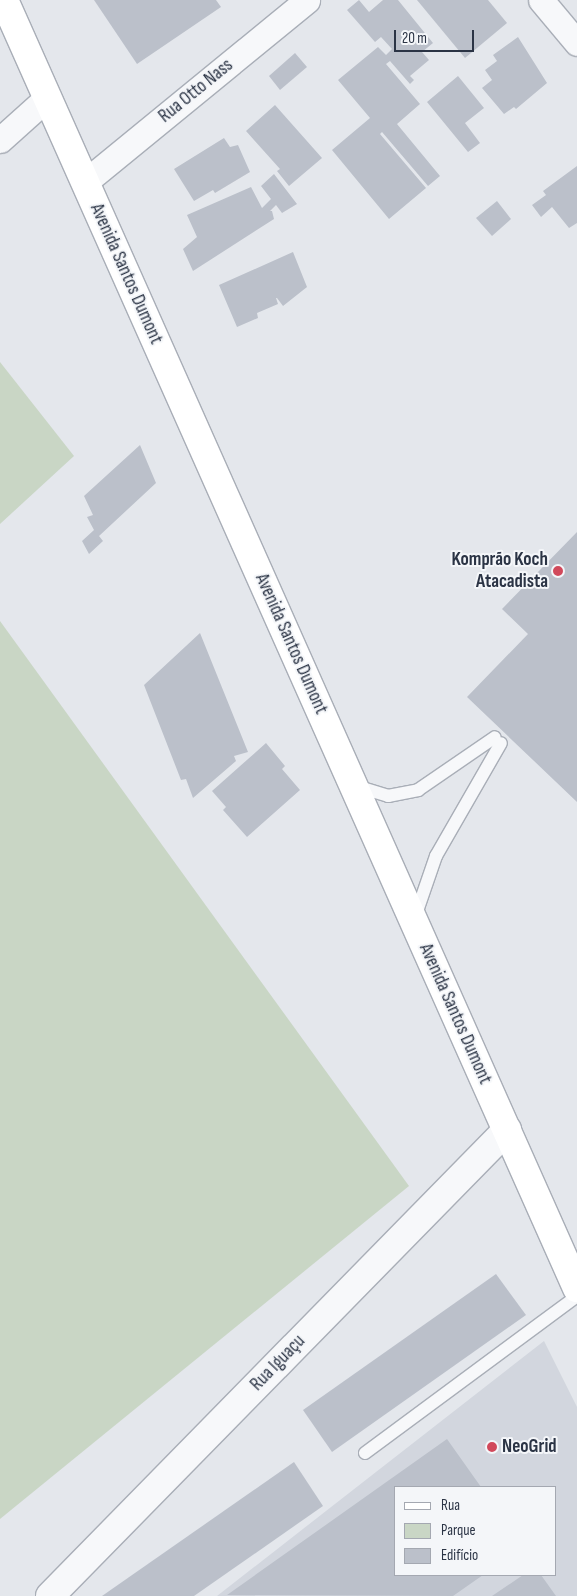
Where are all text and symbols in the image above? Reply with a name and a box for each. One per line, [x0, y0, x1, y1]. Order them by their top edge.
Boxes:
scale bar [397, 20, 477, 52]
text: 20 m [402, 29, 427, 48]
street label: Rua Otto Nass [154, 54, 238, 128]
street label: Avenida Santos Dumont [85, 200, 167, 348]
place label: Komprão Koch Atacadista [452, 549, 548, 593]
marker: Komprão Koch Atacadista [552, 565, 564, 577]
street label: Avenida Santos Dumont [250, 570, 332, 718]
street label: Avenida Santos Dumont [414, 940, 496, 1088]
street label: Rua Iguaçu [246, 1330, 310, 1396]
place label: NeoGrid [502, 1436, 557, 1458]
marker: NeoGrid [486, 1441, 498, 1453]
legend [394, 1486, 557, 1576]
text: Rua [441, 1496, 460, 1515]
text: Parque [441, 1521, 476, 1540]
text: Edifício [441, 1546, 478, 1565]

